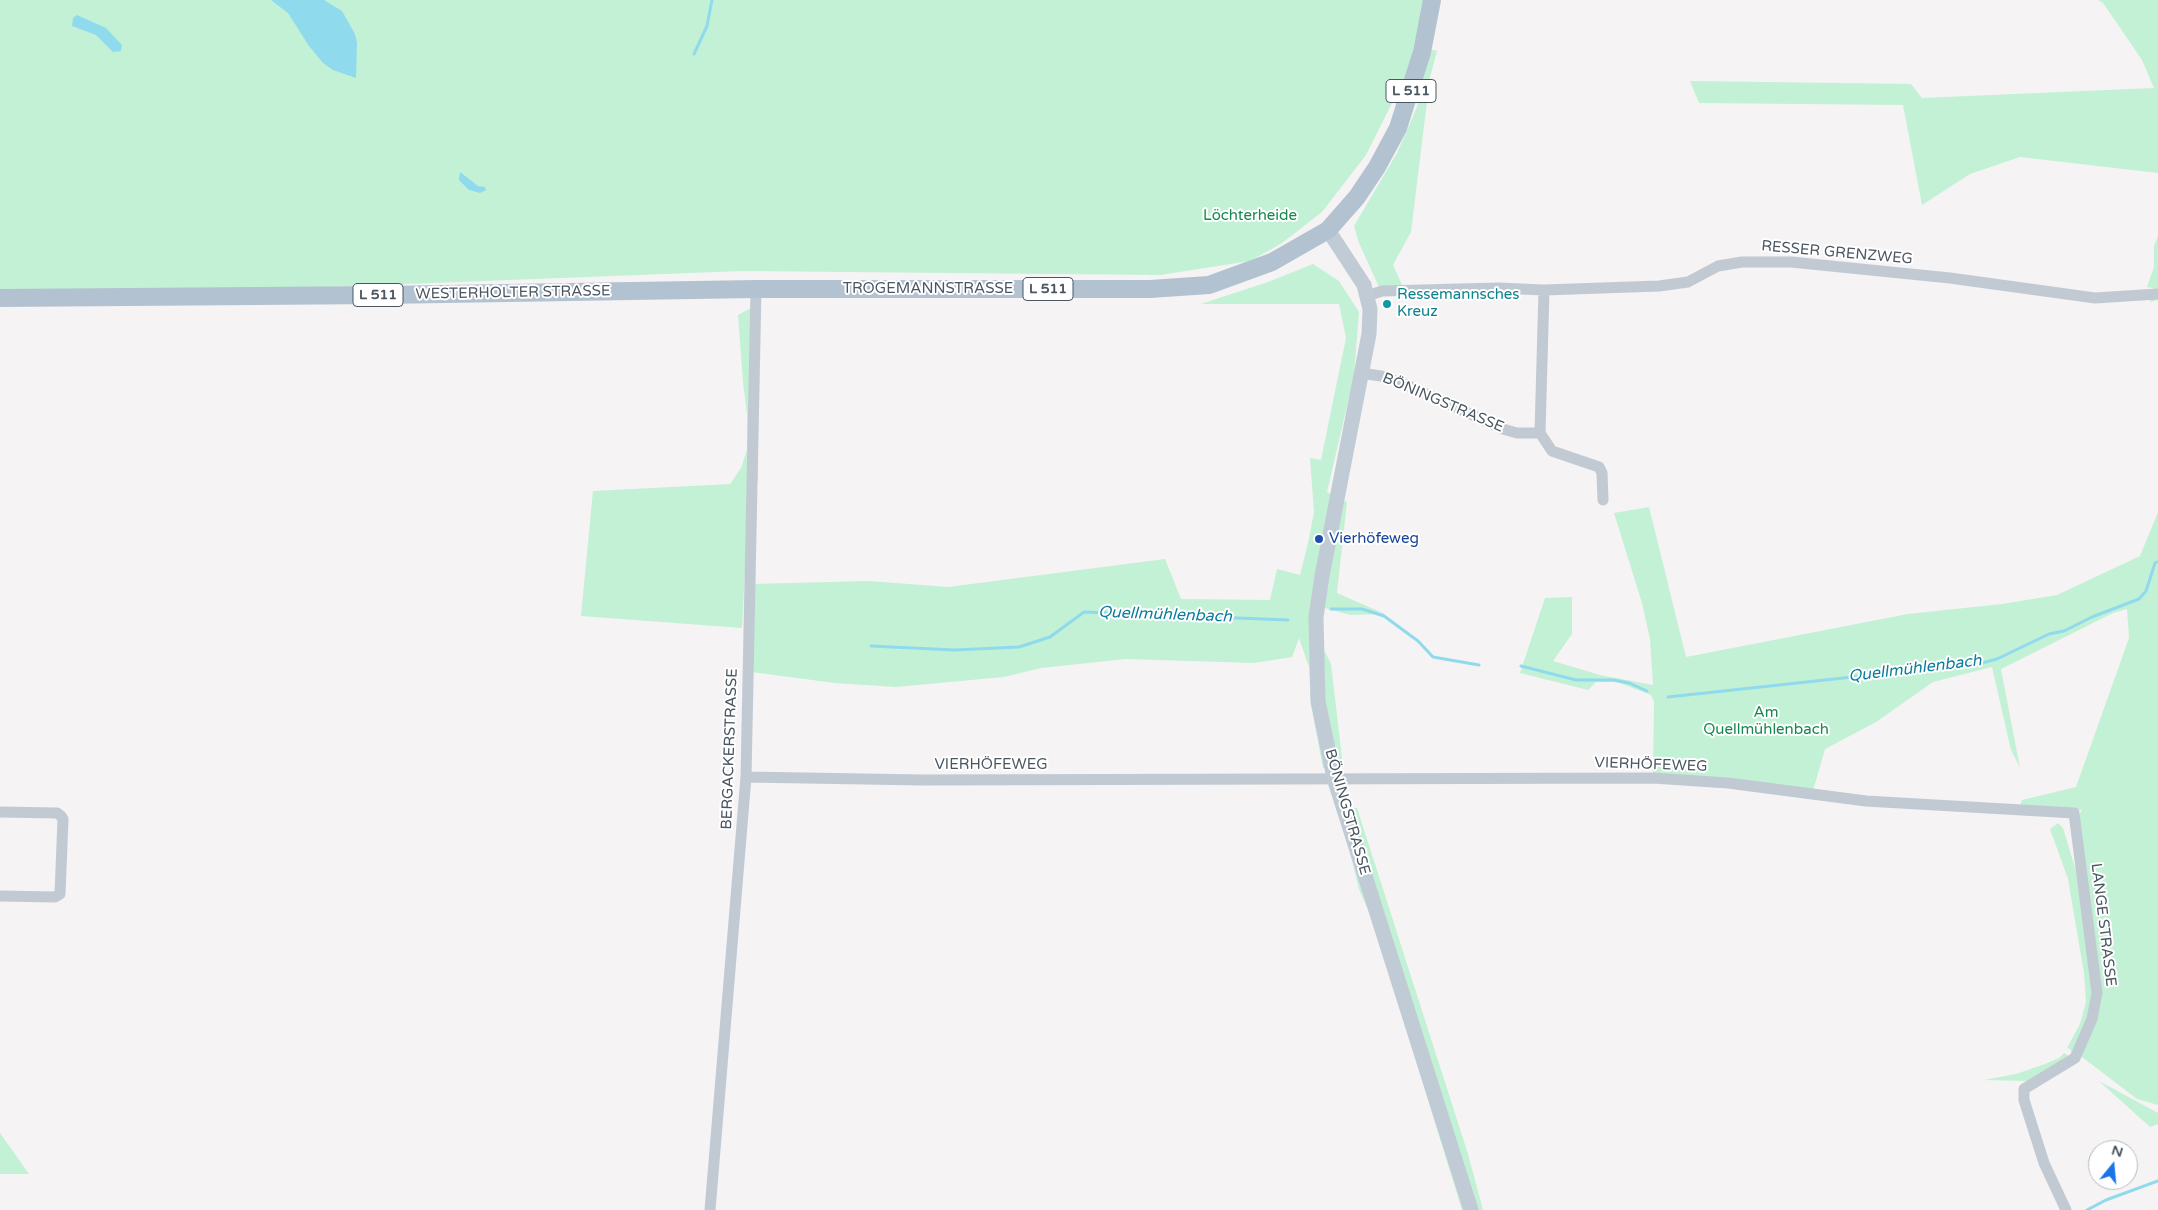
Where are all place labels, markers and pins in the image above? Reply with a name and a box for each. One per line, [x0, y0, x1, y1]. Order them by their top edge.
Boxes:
place label: Ressemannsches Kreuz [1397, 286, 1520, 321]
marker: Ressemannsches Kreuz [1381, 298, 1393, 310]
place label: Vierhöfeweg [1329, 530, 1419, 548]
marker: Vierhöfeweg [1313, 533, 1325, 545]

